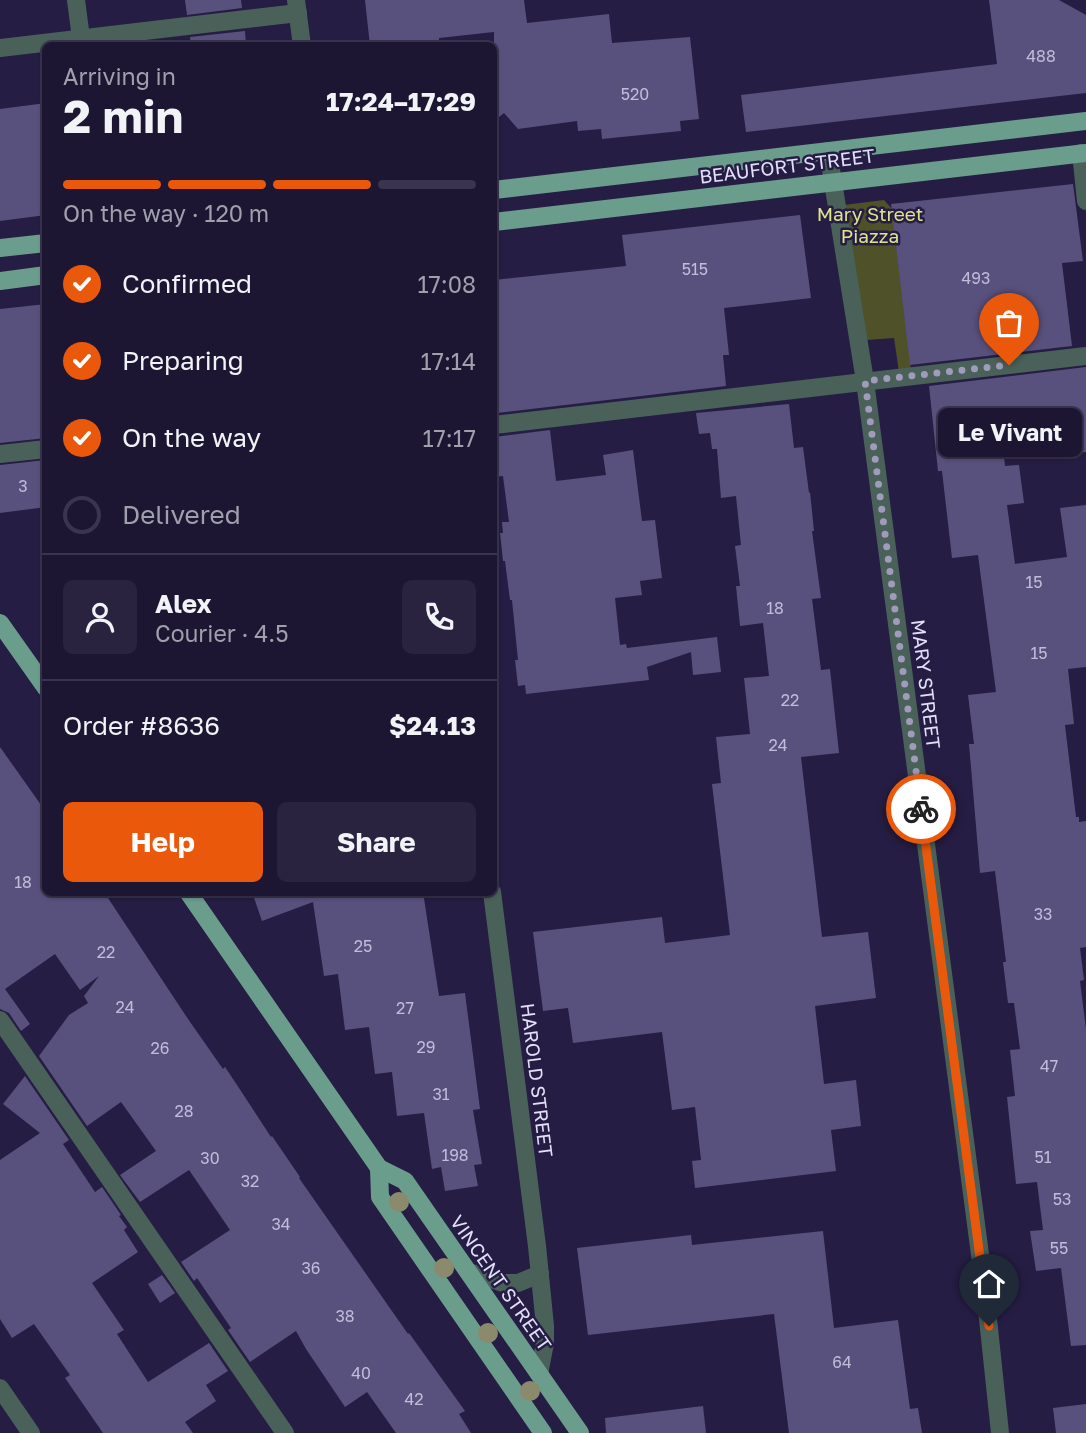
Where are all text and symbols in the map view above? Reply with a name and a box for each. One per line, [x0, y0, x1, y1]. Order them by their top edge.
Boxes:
house number: 488 [1026, 46, 1056, 66]
text: Arriving in [63, 62, 176, 90]
house number: 520 [621, 84, 649, 104]
text: 17:24–17:29 [326, 86, 476, 117]
text: 2 min [63, 88, 183, 143]
street label: BEAUFORT STREET [698, 143, 876, 188]
text: On the way · 120 m [63, 199, 269, 227]
park label: Mary Street Piazza [817, 202, 923, 247]
house number: 515 [682, 259, 708, 279]
icon: check [63, 265, 101, 303]
text: Confirmed [122, 268, 252, 299]
house number: 493 [962, 268, 990, 288]
text: 17:08 [417, 270, 476, 298]
pin [979, 293, 1039, 365]
icon: bag [990, 304, 1028, 342]
icon: check [63, 342, 101, 380]
text: Preparing [122, 345, 244, 376]
text: 17:14 [421, 347, 476, 375]
callout: Le Vivant [937, 407, 1081, 456]
text: Le Vivant [958, 418, 1062, 446]
icon: check [63, 419, 101, 457]
text: On the way [122, 422, 261, 453]
text: 17:17 [422, 424, 476, 452]
house number: 3 [18, 476, 28, 496]
text: Delivered [122, 499, 241, 530]
house number: 15 [1025, 572, 1043, 592]
button: person [63, 580, 137, 654]
button: phone [402, 580, 476, 654]
text: Alex [155, 588, 212, 619]
house number: 18 [766, 598, 784, 618]
street label: MARY STREET [907, 618, 946, 750]
text: Courier · 4.5 [155, 619, 288, 647]
house number: 15 [1030, 643, 1048, 663]
house number: 22 [781, 690, 799, 710]
text: Order #8636 [63, 710, 220, 741]
text: $24.13 [389, 710, 476, 741]
house number: 24 [768, 735, 788, 755]
courier [886, 774, 956, 844]
icon: bike [902, 790, 940, 828]
button: Help [63, 802, 263, 882]
button: Share [277, 802, 476, 882]
house number: 18 [14, 872, 32, 892]
house number: 33 [1034, 904, 1052, 924]
house number: 25 [354, 936, 372, 956]
house number: 22 [97, 942, 115, 962]
house number: 24 [115, 997, 135, 1017]
house number: 27 [396, 998, 414, 1018]
street label: HAROLD STREET [517, 1002, 558, 1158]
house number: 29 [417, 1037, 435, 1057]
house number: 26 [151, 1038, 169, 1058]
house number: 47 [1040, 1056, 1058, 1076]
house number: 31 [432, 1084, 450, 1104]
house number: 28 [174, 1101, 194, 1121]
house number: 198 [441, 1145, 469, 1165]
house number: 51 [1034, 1147, 1052, 1167]
house number: 30 [200, 1148, 220, 1168]
house number: 32 [241, 1171, 259, 1191]
house number: 53 [1053, 1189, 1071, 1209]
street label: VINCENT STREET [446, 1210, 557, 1355]
house number: 34 [271, 1214, 291, 1234]
house number: 55 [1050, 1238, 1068, 1258]
pin [959, 1254, 1019, 1326]
house number: 36 [301, 1258, 321, 1278]
icon: home [970, 1265, 1008, 1303]
house number: 38 [335, 1306, 355, 1326]
house number: 64 [832, 1352, 852, 1372]
house number: 40 [351, 1363, 371, 1383]
house number: 42 [404, 1389, 424, 1409]

